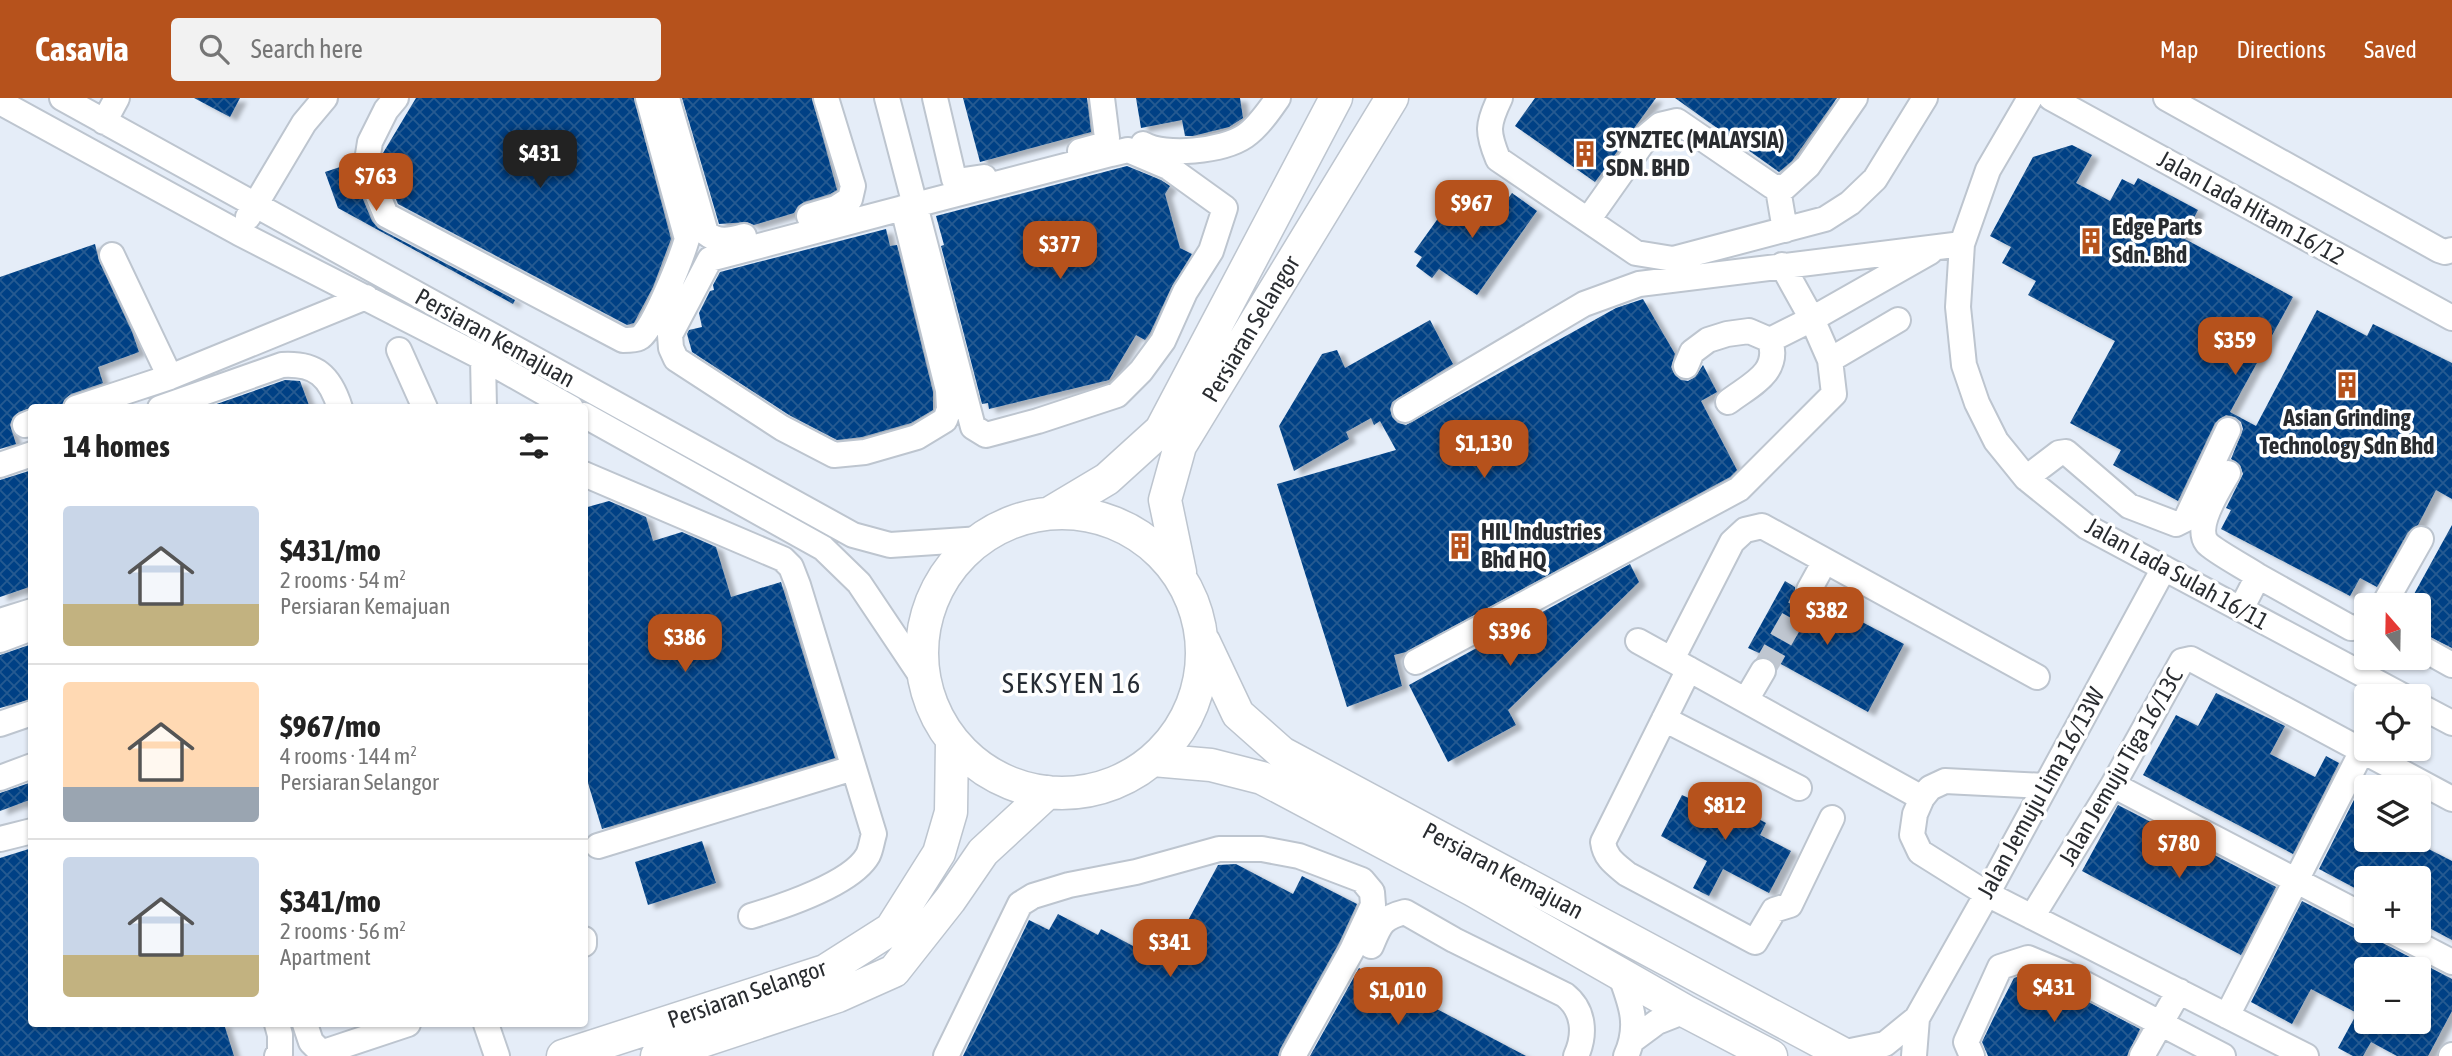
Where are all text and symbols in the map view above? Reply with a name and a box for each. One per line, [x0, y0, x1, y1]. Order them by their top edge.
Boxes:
search box [171, 18, 661, 81]
text: Casavia [35, 30, 129, 68]
icon: search [195, 30, 233, 68]
text: Search here [251, 34, 363, 64]
text: Map [2160, 36, 2198, 63]
text: Directions [2236, 36, 2326, 63]
text: Saved [2364, 36, 2417, 63]
place label: SYNZTEC (MALAYSIA) SDN. BHD [1606, 126, 1784, 181]
pin: $431 [499, 130, 581, 190]
building icon: SYNZTEC (MALAYSIA) SDN. BHD [1570, 139, 1600, 169]
text: $431 [519, 140, 561, 166]
street label: Jalan Lada Hitam 16/12 [2153, 145, 2349, 270]
pin: $763 [335, 153, 417, 213]
text: $763 [355, 163, 397, 189]
pin: $967 [1431, 180, 1513, 240]
text: $967 [1451, 190, 1493, 216]
place label: Edge Parts Sdn. Bhd [2112, 213, 2203, 268]
pin: $377 [1019, 222, 1101, 281]
building icon: Edge Parts Sdn. Bhd [2076, 226, 2106, 256]
text: $377 [1039, 231, 1081, 257]
street label: Persiaran Selangor [1196, 250, 1305, 407]
street label: Persiaran Kemajuan [411, 283, 580, 392]
pin: $359 [2194, 317, 2276, 377]
text: $359 [2214, 327, 2256, 353]
building icon: Asian Grinding Technology Sdn Bhd [2332, 370, 2362, 400]
place label: Asian Grinding Technology Sdn Bhd [2260, 404, 2434, 459]
pin: $1,130 [1427, 420, 1541, 480]
icon: filters [515, 427, 553, 465]
text: 14 homes [63, 429, 170, 463]
text: $1,130 [1456, 430, 1513, 456]
street label: Jalan Lada Sulah 16/11 [2081, 512, 2273, 635]
place label: HIL Industries Bhd HQ [1481, 518, 1602, 573]
building icon: HIL Industries Bhd HQ [1445, 531, 1475, 561]
text: $431/mo [280, 533, 381, 567]
icon: home [119, 534, 203, 618]
text: 2 rooms · 54 m² [280, 567, 406, 593]
pin: $382 [1786, 588, 1868, 647]
text: Persiaran Kemajuan [280, 593, 450, 619]
north arrow [2354, 593, 2431, 670]
map controls [2354, 593, 2431, 1034]
text: $382 [1806, 597, 1848, 623]
pin: $396 [1469, 608, 1551, 668]
pin: $386 [644, 614, 726, 674]
text: $396 [1489, 618, 1531, 644]
text: $386 [664, 624, 706, 650]
street label: Jalan Jemuju Tiga 16/13C [2053, 663, 2188, 870]
district label: SEKSYEN 16 [1002, 667, 1142, 699]
street label: Jalan Jemuju Lima 16/13W [1971, 682, 2110, 903]
button: locate [2354, 684, 2431, 761]
text: $967/mo [280, 709, 381, 743]
icon: home [119, 710, 203, 794]
text: 4 rooms · 144 m² [280, 743, 417, 769]
text: Persiaran Selangor [280, 769, 439, 795]
button: layers [2354, 775, 2431, 852]
pin: $812 [1684, 782, 1766, 842]
text: $812 [1704, 792, 1746, 818]
street label: Persiaran Kemajuan [1418, 817, 1588, 924]
pin: $780 [2138, 820, 2220, 880]
text: $780 [2158, 830, 2200, 856]
button: + [2354, 866, 2431, 943]
text: $341/mo [280, 884, 381, 918]
icon: home [119, 885, 203, 969]
text: 2 rooms · 56 m² [280, 918, 406, 944]
pin: $341 [1129, 920, 1211, 979]
text: $341 [1149, 929, 1191, 955]
text: Apartment [280, 944, 371, 970]
street label: Persiaran Selangor [664, 953, 830, 1033]
button: − [2354, 957, 2431, 1034]
pin: $431 [2013, 964, 2095, 1024]
pin: $1,010 [1341, 968, 1455, 1027]
text: $431 [2033, 974, 2075, 1000]
text: $1,010 [1370, 977, 1427, 1003]

